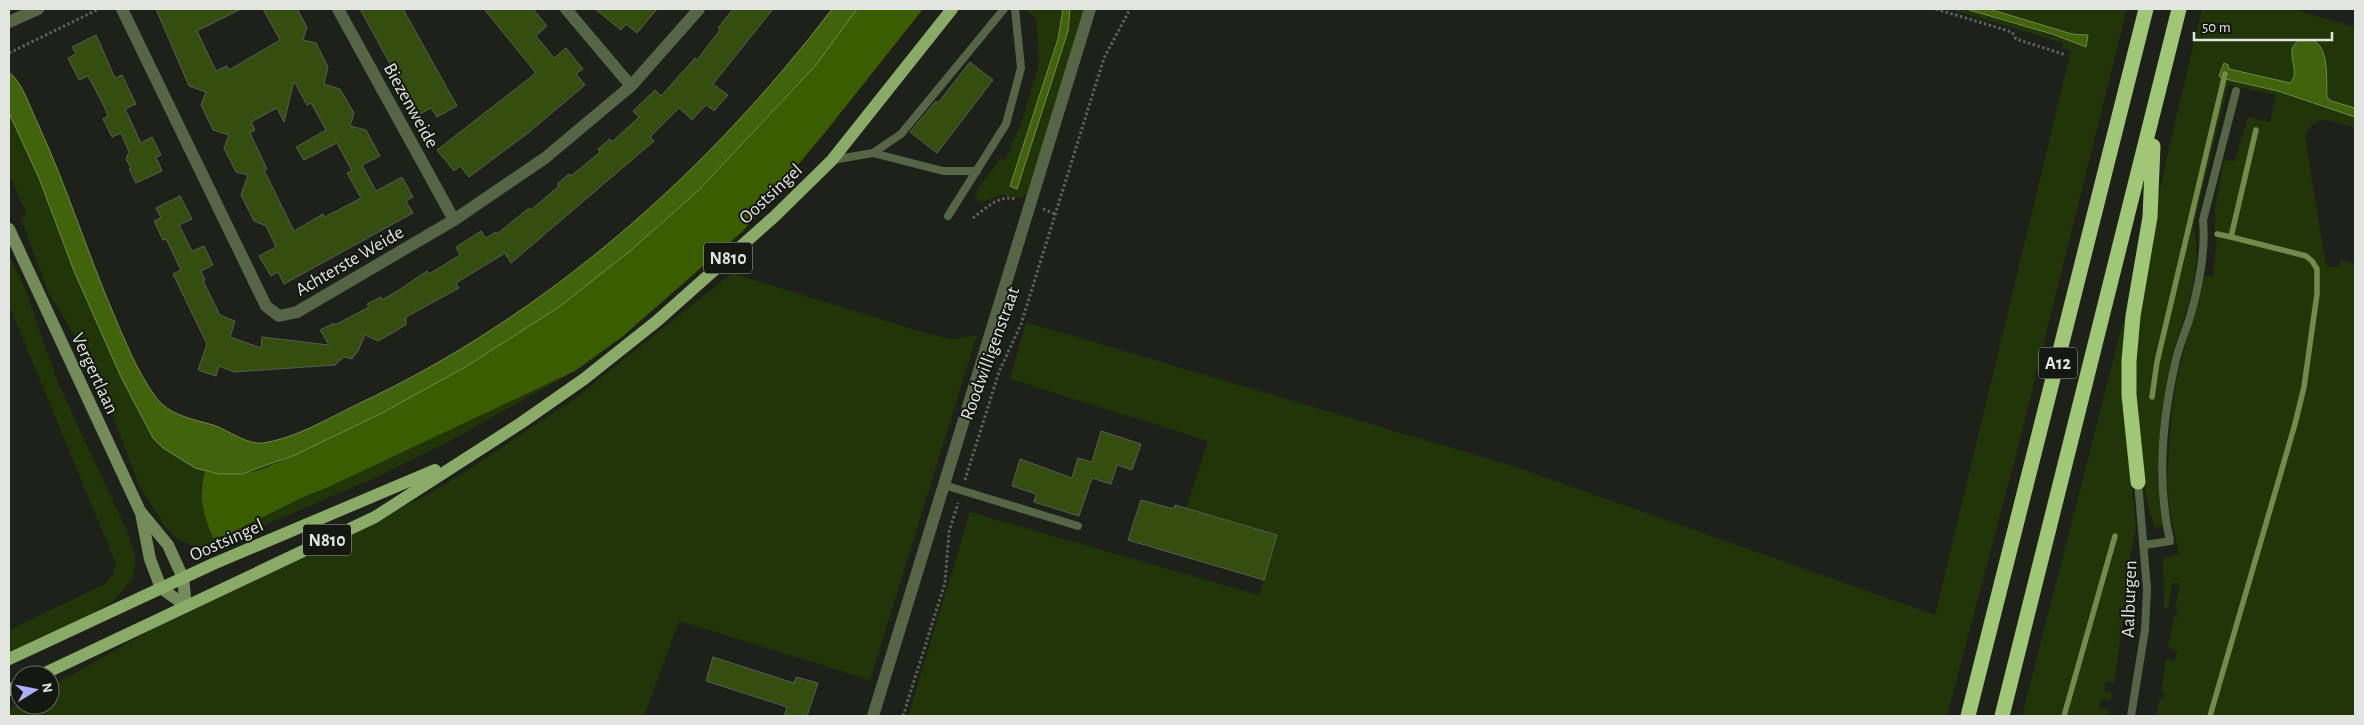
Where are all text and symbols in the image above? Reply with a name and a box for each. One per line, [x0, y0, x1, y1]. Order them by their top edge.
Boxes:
scale bar [2194, 10, 2332, 42]
text: 50 m [2202, 20, 2231, 35]
street label: Biezenweide [380, 60, 442, 151]
street label: Oostsingel [736, 160, 806, 228]
street label: Achterste Weide [292, 223, 407, 300]
road number: N810 [704, 242, 752, 274]
street label: Roodwilligenstraat [958, 284, 1023, 423]
street label: Vergertlaan [68, 330, 122, 417]
road number: A12 [2039, 348, 2077, 378]
street label: Oostsingel [187, 516, 266, 565]
road number: N810 [303, 524, 351, 556]
street label: Aalburgen [2119, 560, 2140, 638]
north arrow [10, 665, 60, 715]
text: N [39, 682, 55, 694]

